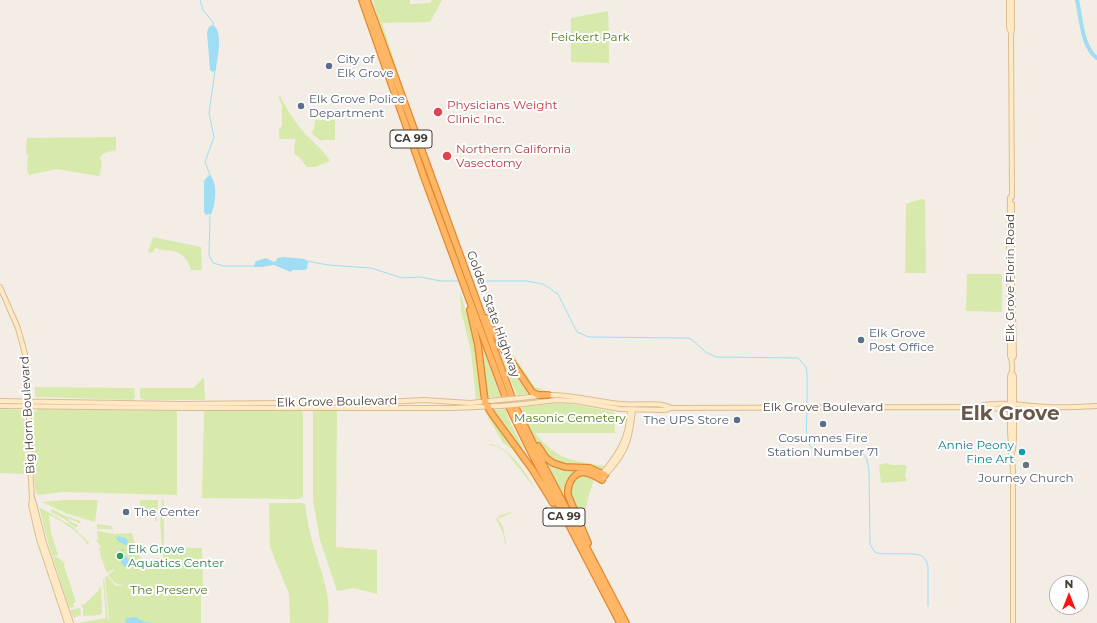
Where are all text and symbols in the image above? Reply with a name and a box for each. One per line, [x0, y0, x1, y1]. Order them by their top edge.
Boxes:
park label: Feickert Park [550, 30, 630, 44]
place label: City of Elk Grove [337, 52, 393, 80]
marker: City of Elk Grove [324, 61, 334, 71]
place label: Elk Grove Police Department [309, 92, 405, 120]
place label: Physicians Weight Clinic Inc. [447, 98, 557, 126]
marker: Elk Grove Police Department [296, 101, 306, 111]
marker: Physicians Weight Clinic Inc. [432, 106, 444, 118]
road number: CA 99 [390, 130, 432, 148]
place label: Northern California Vasectomy [456, 142, 571, 170]
marker: Northern California Vasectomy [441, 150, 453, 162]
street label: Elk Grove Florin Road [1003, 214, 1017, 342]
street label: Golden State Highway [463, 249, 523, 379]
place label: Elk Grove Post Office [869, 326, 934, 354]
marker: Elk Grove Post Office [856, 335, 866, 345]
street label: Big Horn Boulevard [18, 356, 38, 474]
street label: Elk Grove Boulevard [277, 394, 397, 410]
street label: Elk Grove Boulevard [763, 400, 883, 414]
district label: Elk Grove [960, 402, 1060, 426]
park label: Masonic Cemetery [514, 411, 626, 425]
place label: The UPS Store [644, 413, 729, 427]
marker: The UPS Store [732, 415, 742, 425]
marker: Cosumnes Fire Station Number 71 [818, 419, 828, 429]
place label: Cosumnes Fire Station Number 71 [767, 431, 879, 459]
place label: Annie Peony Fine Art [938, 438, 1014, 466]
marker: Annie Peony Fine Art [1017, 447, 1027, 457]
marker: Journey Church [1021, 460, 1031, 470]
place label: Journey Church [978, 471, 1074, 485]
place label: The Center [134, 505, 200, 519]
marker: The Center [121, 507, 131, 517]
road number: CA 99 [543, 508, 585, 526]
place label: Elk Grove Aquatics Center [128, 542, 224, 570]
marker: Elk Grove Aquatics Center [115, 551, 125, 561]
north arrow [1049, 575, 1089, 615]
text: N [1065, 577, 1073, 591]
park label: The Preserve [130, 583, 208, 597]

